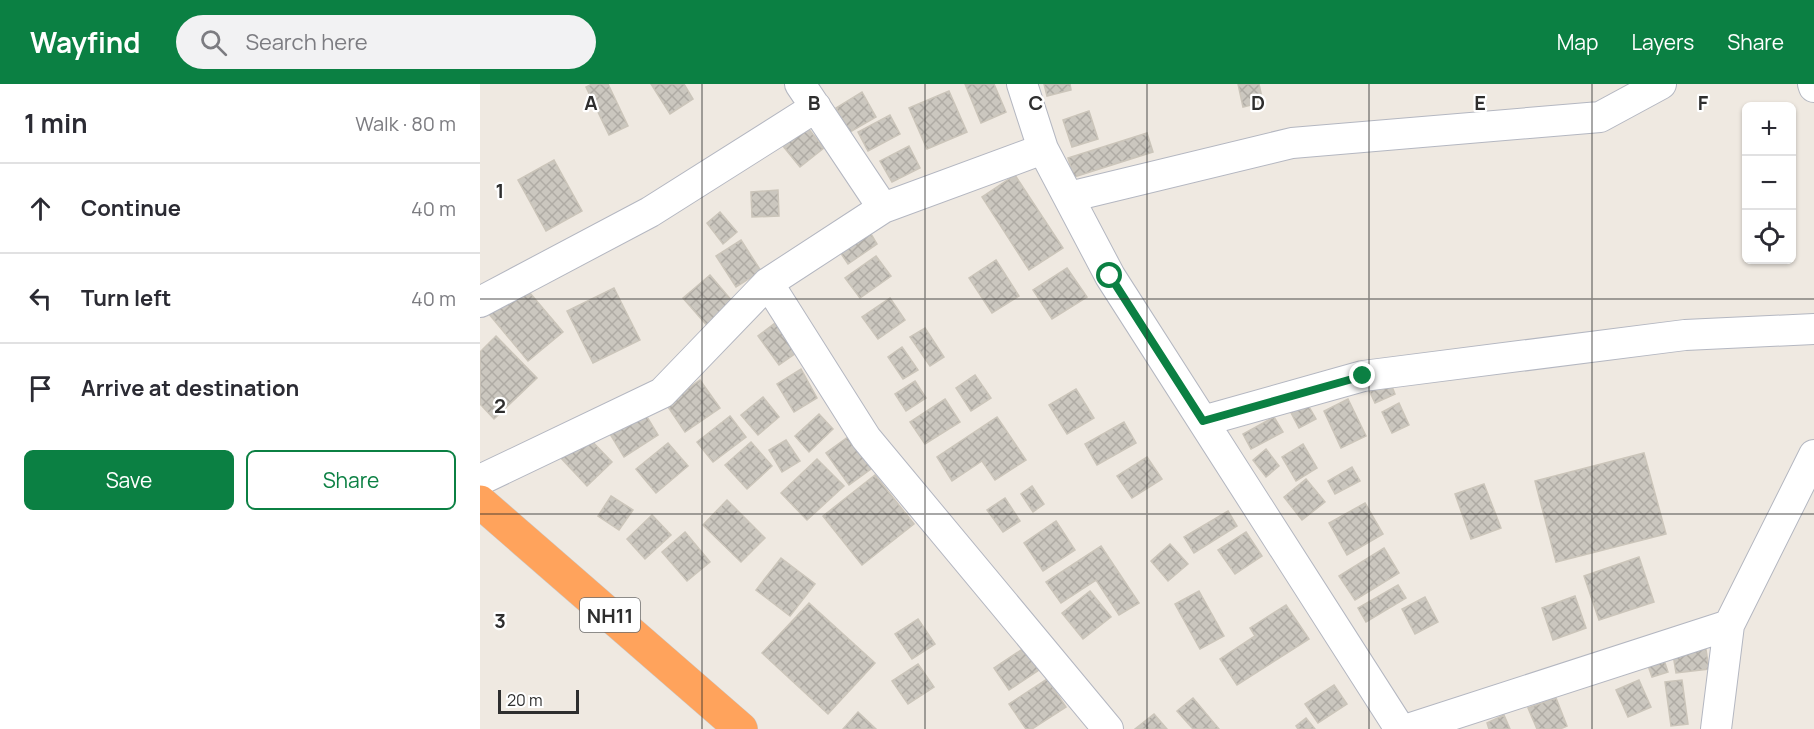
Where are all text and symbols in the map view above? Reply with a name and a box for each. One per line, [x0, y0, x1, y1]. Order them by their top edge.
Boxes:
search box [176, 15, 596, 69]
text: Wayfind [30, 23, 140, 61]
icon: search [197, 26, 230, 59]
text: Search here [245, 27, 368, 57]
text: Map [1557, 28, 1598, 56]
text: Layers [1631, 28, 1694, 56]
text: Share [1727, 28, 1784, 56]
text: A [584, 89, 598, 116]
text: B [808, 89, 821, 116]
text: C [1029, 89, 1043, 116]
text: D [1251, 89, 1265, 116]
text: E [1474, 89, 1486, 116]
text: F [1698, 89, 1709, 116]
map controls [1742, 102, 1796, 264]
button: + [1742, 102, 1796, 156]
text: 1 min [24, 105, 88, 141]
text: Walk · 80 m [355, 110, 456, 137]
button: − [1742, 156, 1796, 210]
text: 1 [496, 177, 504, 204]
icon: ahead [24, 192, 57, 225]
text: Continue [81, 193, 181, 223]
text: 40 m [411, 195, 456, 222]
button: locate [1742, 210, 1796, 264]
route start [1096, 262, 1122, 288]
icon: left [24, 282, 57, 315]
text: Turn left [81, 283, 171, 313]
text: 40 m [411, 285, 456, 312]
route end [1349, 362, 1375, 388]
icon: arrive [24, 372, 57, 405]
text: Arrive at destination [81, 373, 299, 403]
text: 2 [494, 392, 506, 419]
button: Save [24, 450, 234, 510]
button: Share [246, 450, 456, 510]
road number: NH11 [580, 598, 640, 632]
text: 3 [494, 607, 506, 634]
scale bar [498, 687, 579, 714]
text: 20 m [507, 689, 543, 711]

